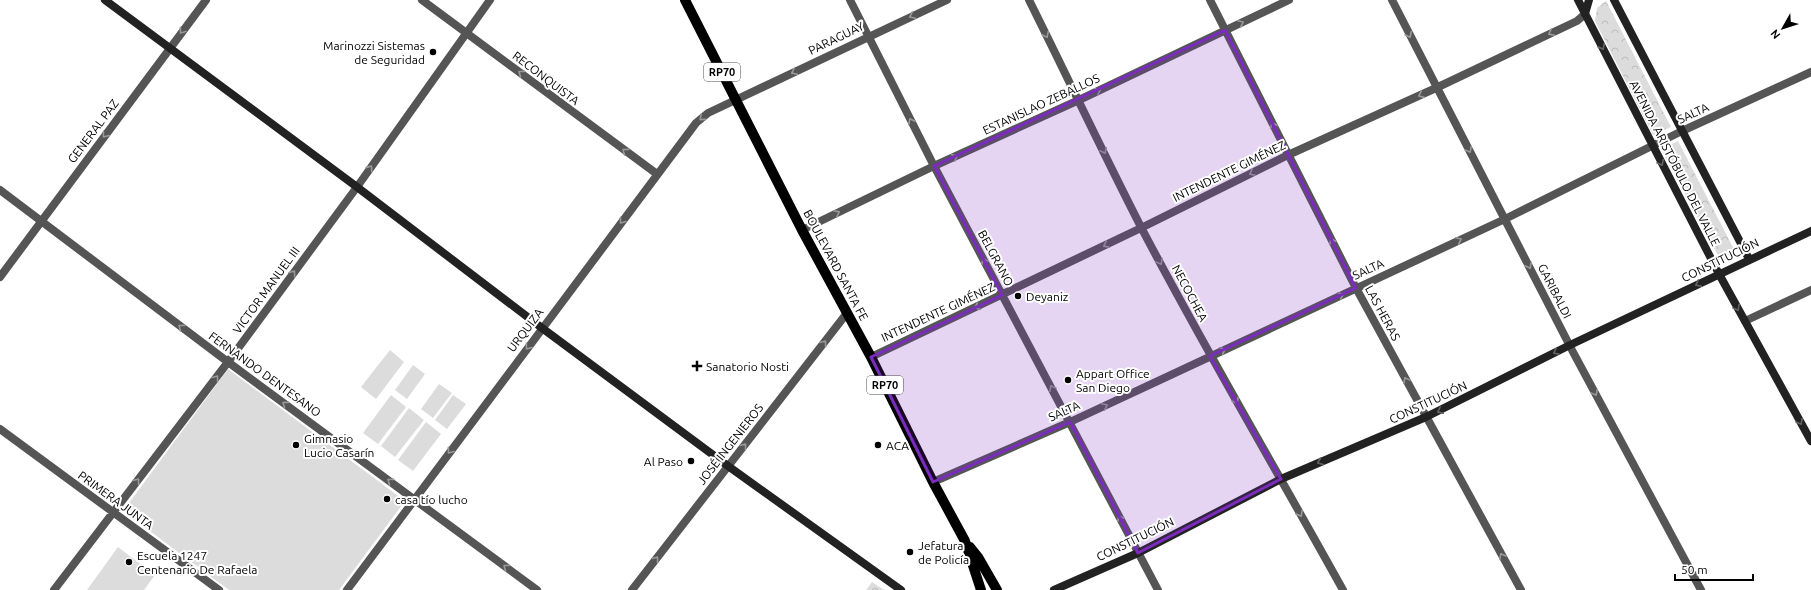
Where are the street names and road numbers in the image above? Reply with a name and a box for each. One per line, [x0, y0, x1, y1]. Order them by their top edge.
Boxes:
street label: PARAGUAY [806, 19, 866, 57]
street label: RECONQUISTA [510, 49, 582, 107]
road number: RP70 [704, 63, 740, 81]
street label: ESTANISLAO ZEBALLOS [981, 71, 1101, 137]
street label: AVENIDA ARISTÓBULO DEL VALLE [1627, 78, 1723, 248]
street label: GENERAL PAZ [65, 97, 121, 165]
street label: SALTA [1675, 100, 1711, 126]
street label: INTENDENTE GIMÉNEZ [1170, 138, 1288, 204]
street label: BOULEVARD SANTA FE [801, 207, 871, 323]
street label: BELGRANO [976, 228, 1016, 288]
street label: CONSTITUCIÓN [1679, 236, 1761, 284]
street label: VICTOR MANUEL III [230, 244, 302, 336]
street label: SALTA [1350, 256, 1386, 282]
street label: GARIBALDI [1536, 262, 1574, 320]
street label: NECOCHEA [1170, 263, 1210, 324]
street label: INTENDENTE GIMÉNEZ [879, 280, 997, 344]
street label: LAS HERAS [1363, 283, 1403, 343]
street label: URQUIZA [504, 306, 546, 354]
street label: FERNANDO DENTESANO [207, 329, 323, 419]
road number: RP70 [867, 376, 903, 394]
street label: CONSTITUCIÓN [1387, 378, 1469, 426]
street label: SALTA [1046, 398, 1082, 424]
street label: JOSÉ INGENIEROS [694, 401, 766, 487]
street label: PRIMERA JUNTA [76, 468, 156, 532]
street label: CONSTITUCIÓN [1094, 515, 1176, 563]

